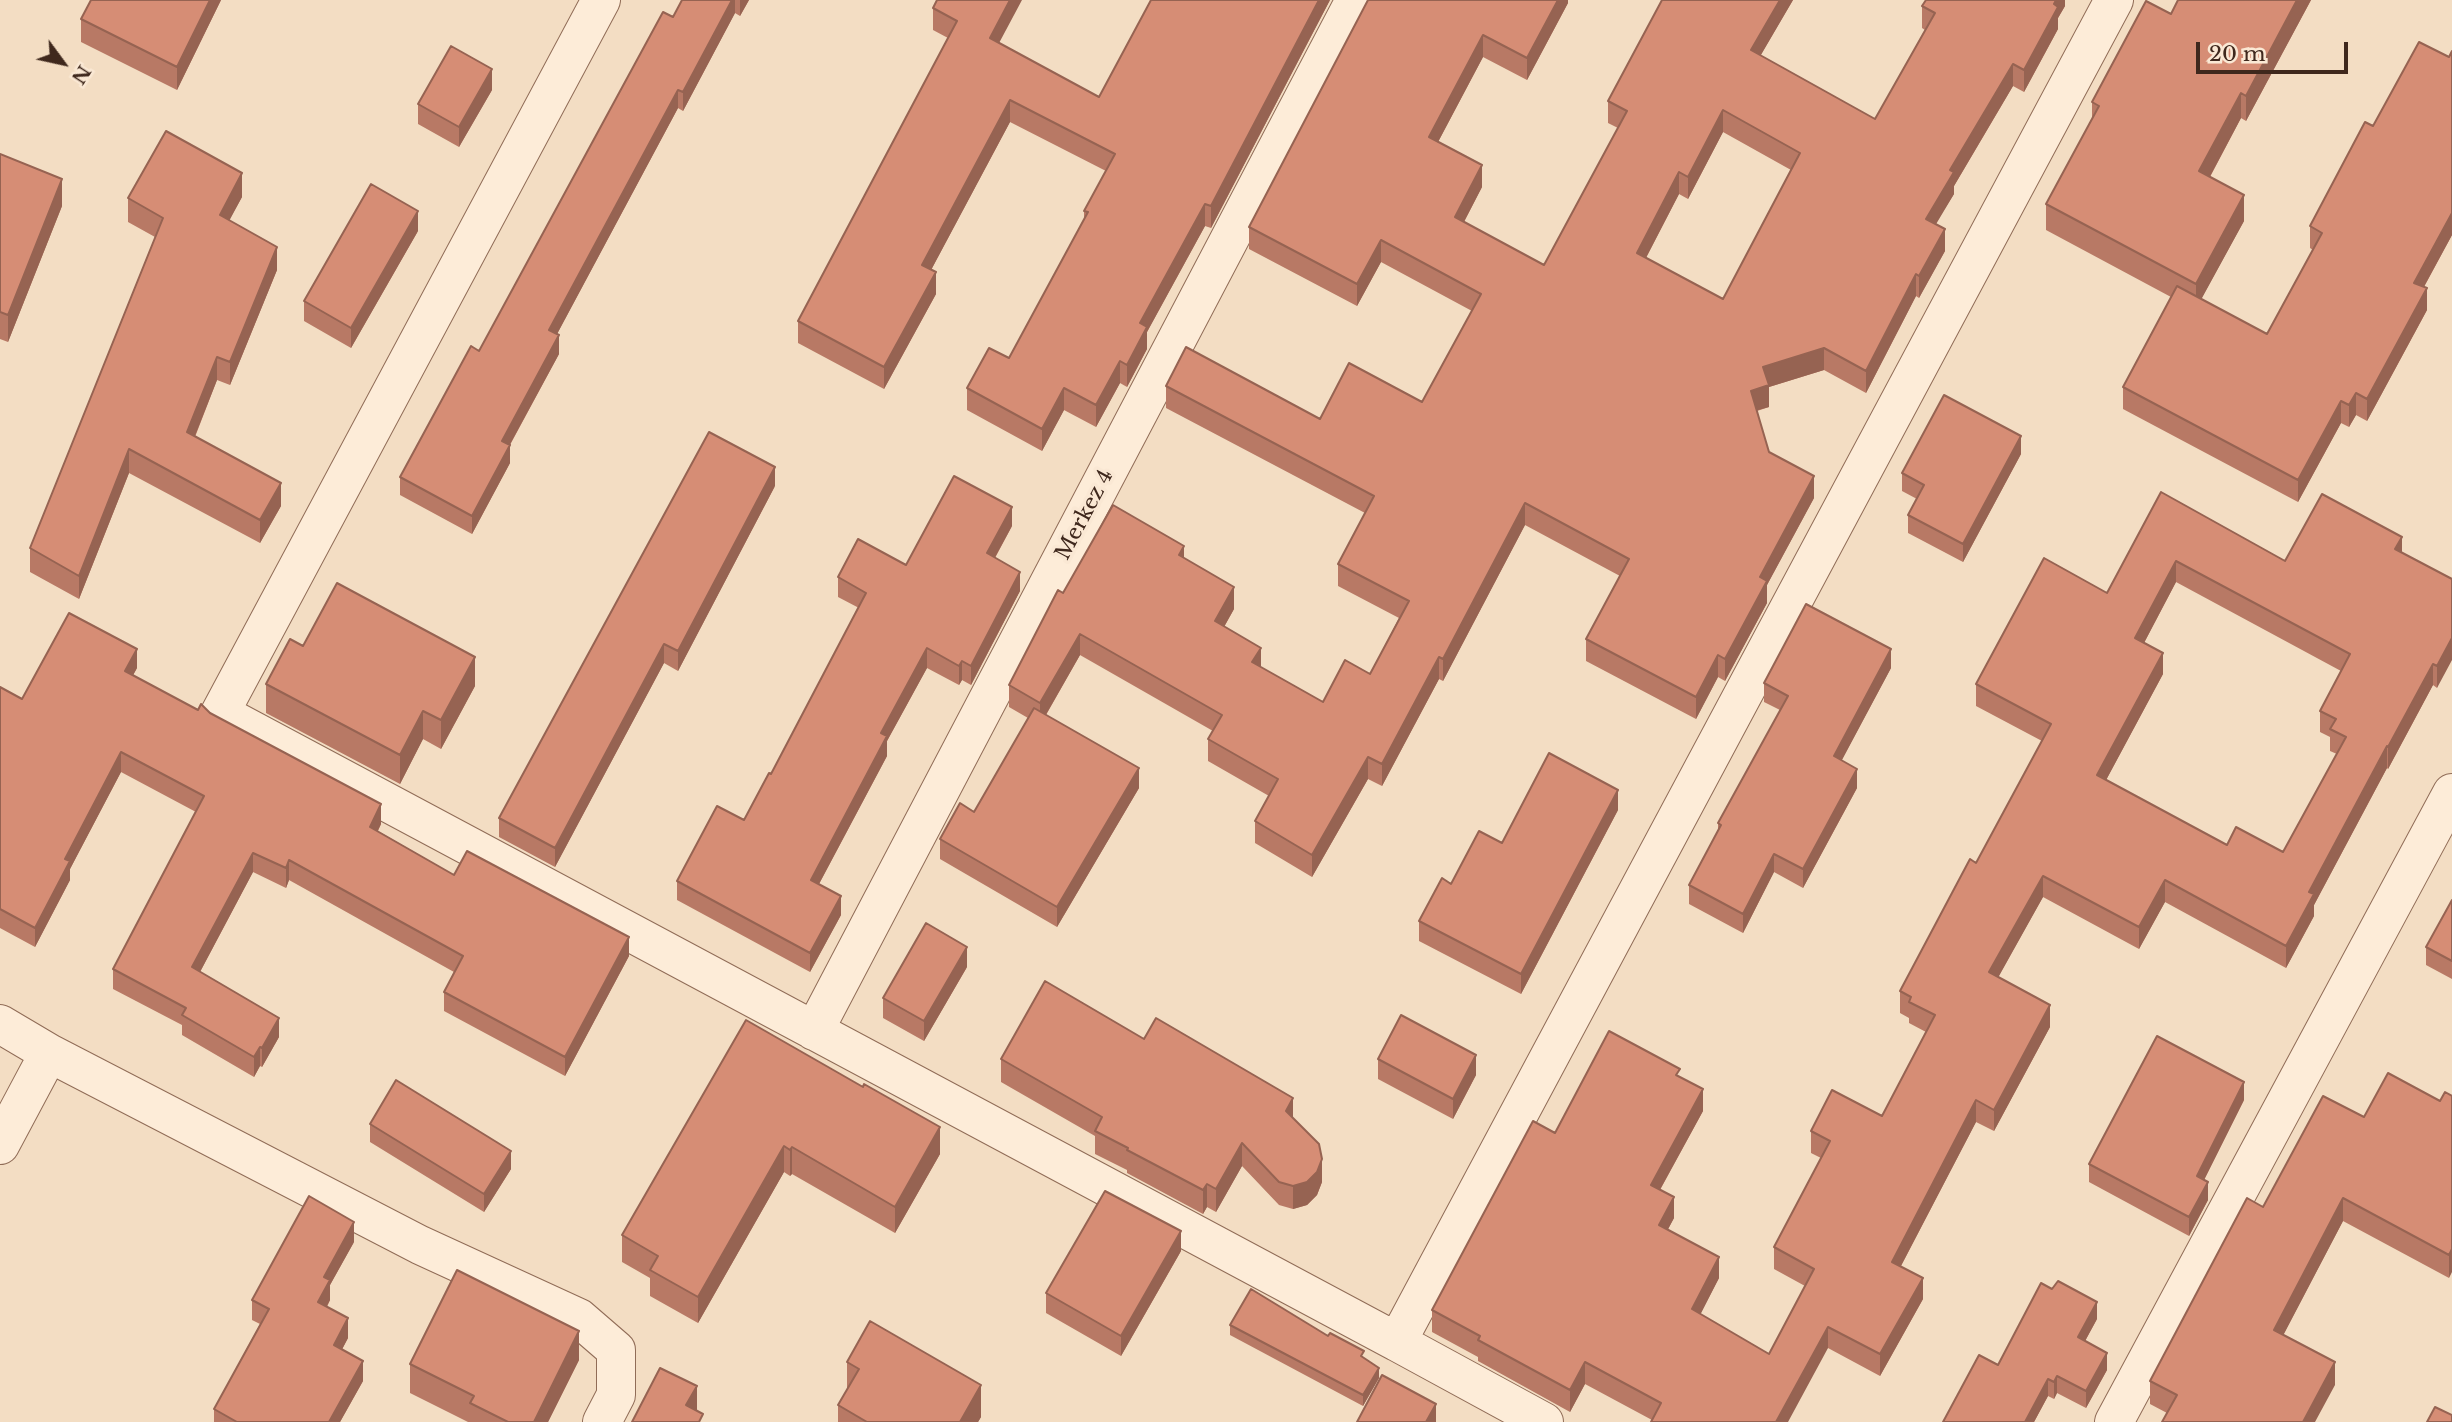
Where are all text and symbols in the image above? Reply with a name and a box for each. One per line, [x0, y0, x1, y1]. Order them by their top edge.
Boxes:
north arrow [28, 28, 98, 98]
scale bar [2200, 28, 2352, 72]
text: 20 m [2209, 41, 2266, 67]
text: N [67, 61, 96, 88]
street label: Merkez 4 [1051, 466, 1119, 564]

